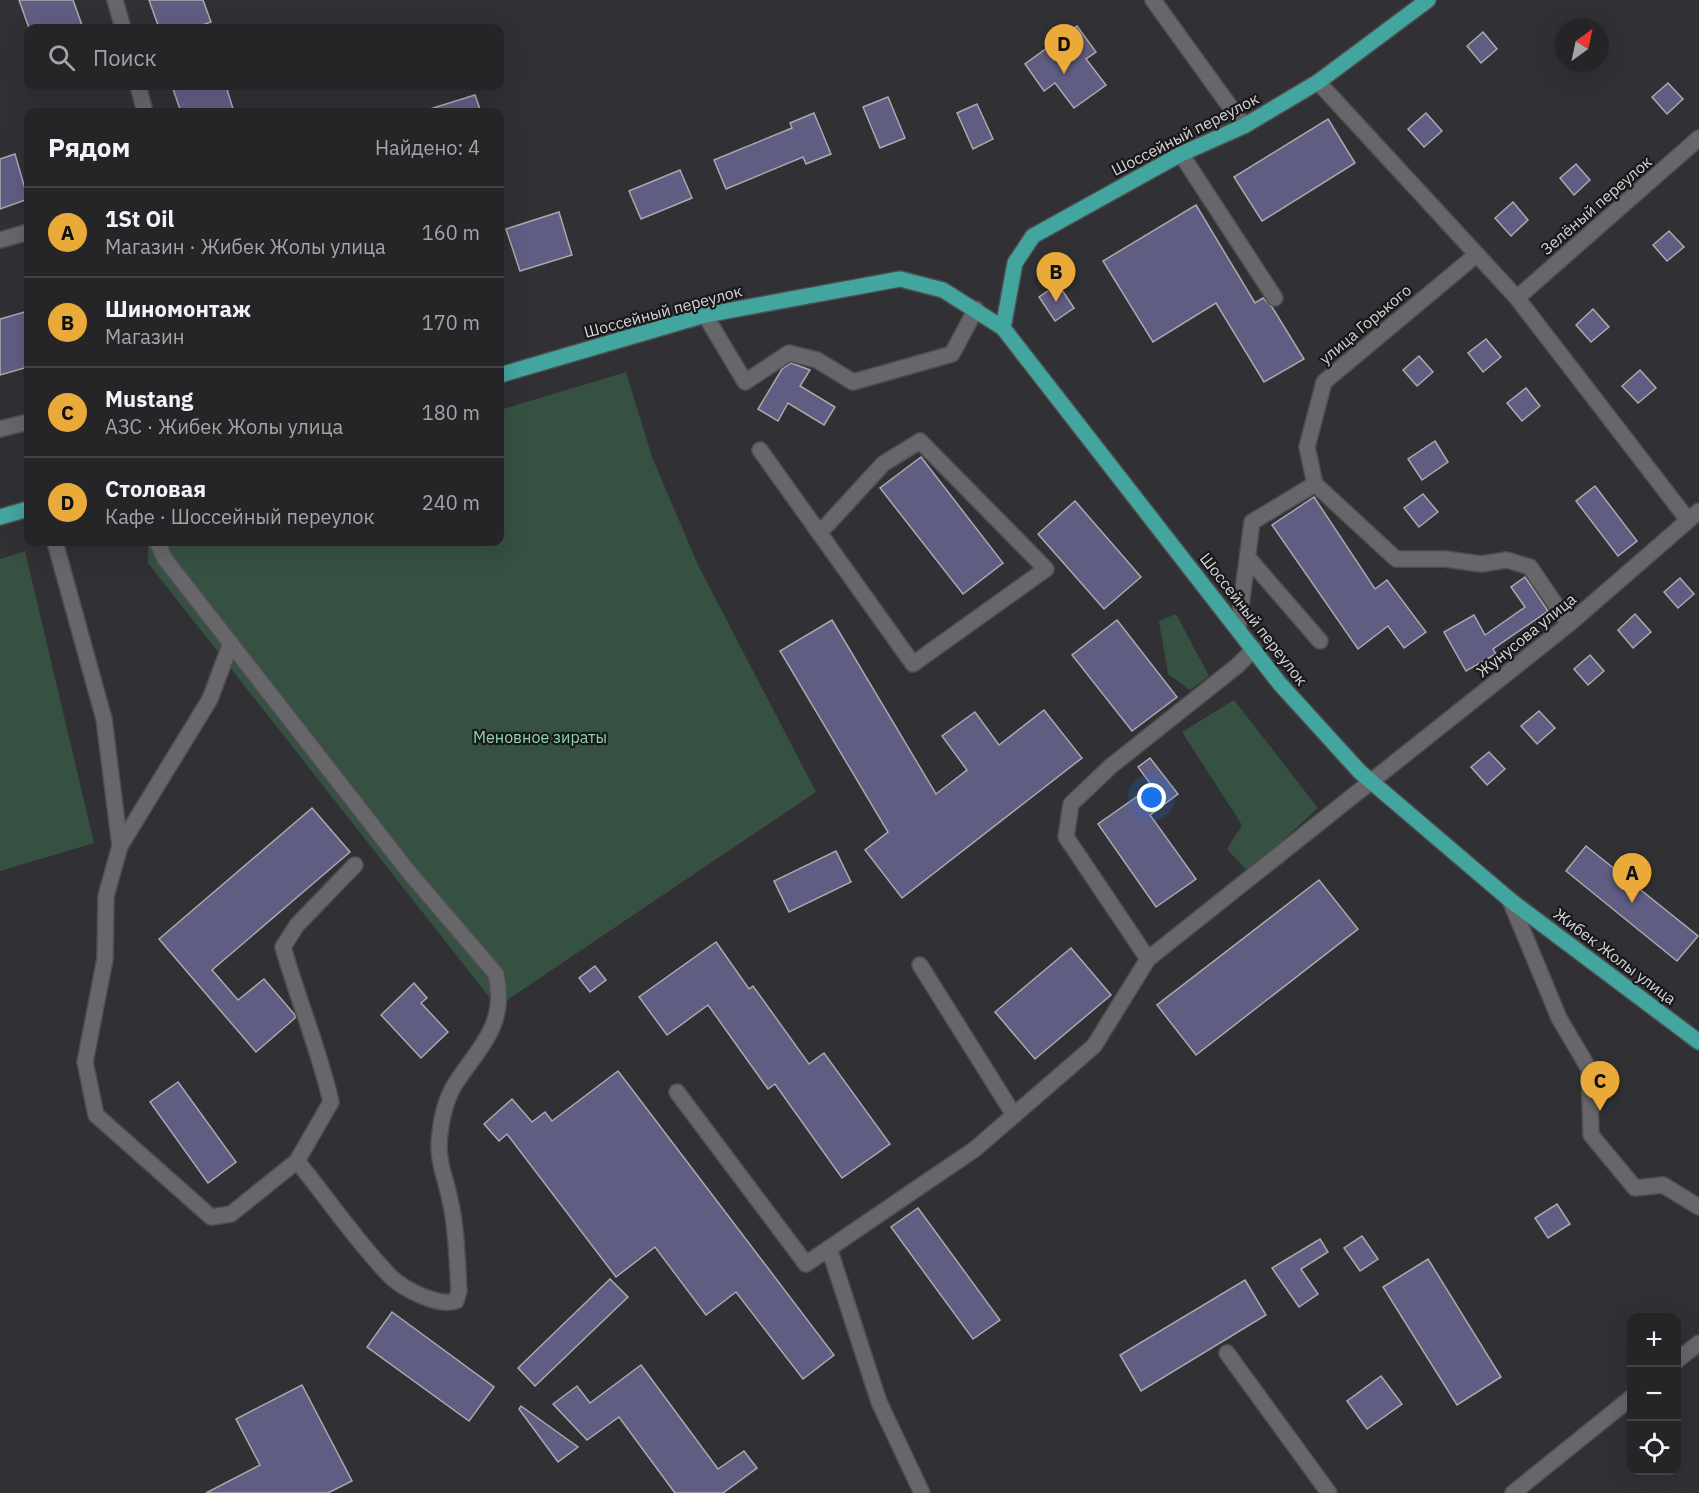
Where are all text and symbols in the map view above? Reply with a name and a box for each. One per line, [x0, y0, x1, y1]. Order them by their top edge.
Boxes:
north arrow [1555, 18, 1609, 72]
search box [24, 24, 504, 90]
pin: D [1044, 25, 1084, 74]
icon: search [45, 41, 78, 74]
text: Поиск [93, 43, 157, 72]
street label: Шоссейный переулок [1108, 88, 1262, 180]
text: Рядом [48, 130, 130, 164]
text: Найдено: 4 [375, 134, 480, 161]
street label: Зелёный переулок [1536, 151, 1656, 259]
text: 1St Oil [105, 204, 174, 233]
text: A [61, 219, 74, 246]
text: 160 m [422, 219, 480, 246]
text: Магазин · Жибек Жолы улица [105, 233, 386, 260]
pin: B [1036, 252, 1076, 302]
street label: Шоссейный переулок [582, 280, 744, 342]
street label: улица Горького [1315, 280, 1415, 368]
text: Шиномонтаж [105, 294, 251, 323]
text: B [61, 309, 74, 336]
text: 170 m [422, 309, 480, 336]
text: Магазин [105, 323, 185, 350]
text: Mustang [105, 384, 193, 413]
text: C [61, 399, 74, 426]
text: 180 m [422, 399, 480, 426]
text: АЗС · Жибек Жолы улица [105, 413, 343, 440]
text: Столовая [105, 474, 206, 503]
text: D [61, 489, 74, 516]
text: 240 m [422, 489, 480, 516]
text: Кафе · Шоссейный переулок [105, 503, 375, 530]
street label: Шоссейный переулок [1196, 549, 1312, 690]
street label: Жунусова улица [1472, 588, 1580, 681]
park label: Меновное зираты [473, 727, 607, 747]
your location [1137, 783, 1166, 812]
pin: A [1612, 854, 1652, 903]
street label: Жибек Жолы улица [1550, 903, 1681, 1009]
pin: C [1580, 1062, 1620, 1111]
map controls [1627, 1313, 1681, 1475]
button: + [1627, 1313, 1681, 1367]
button: − [1627, 1367, 1681, 1421]
button: locate [1627, 1421, 1681, 1475]

